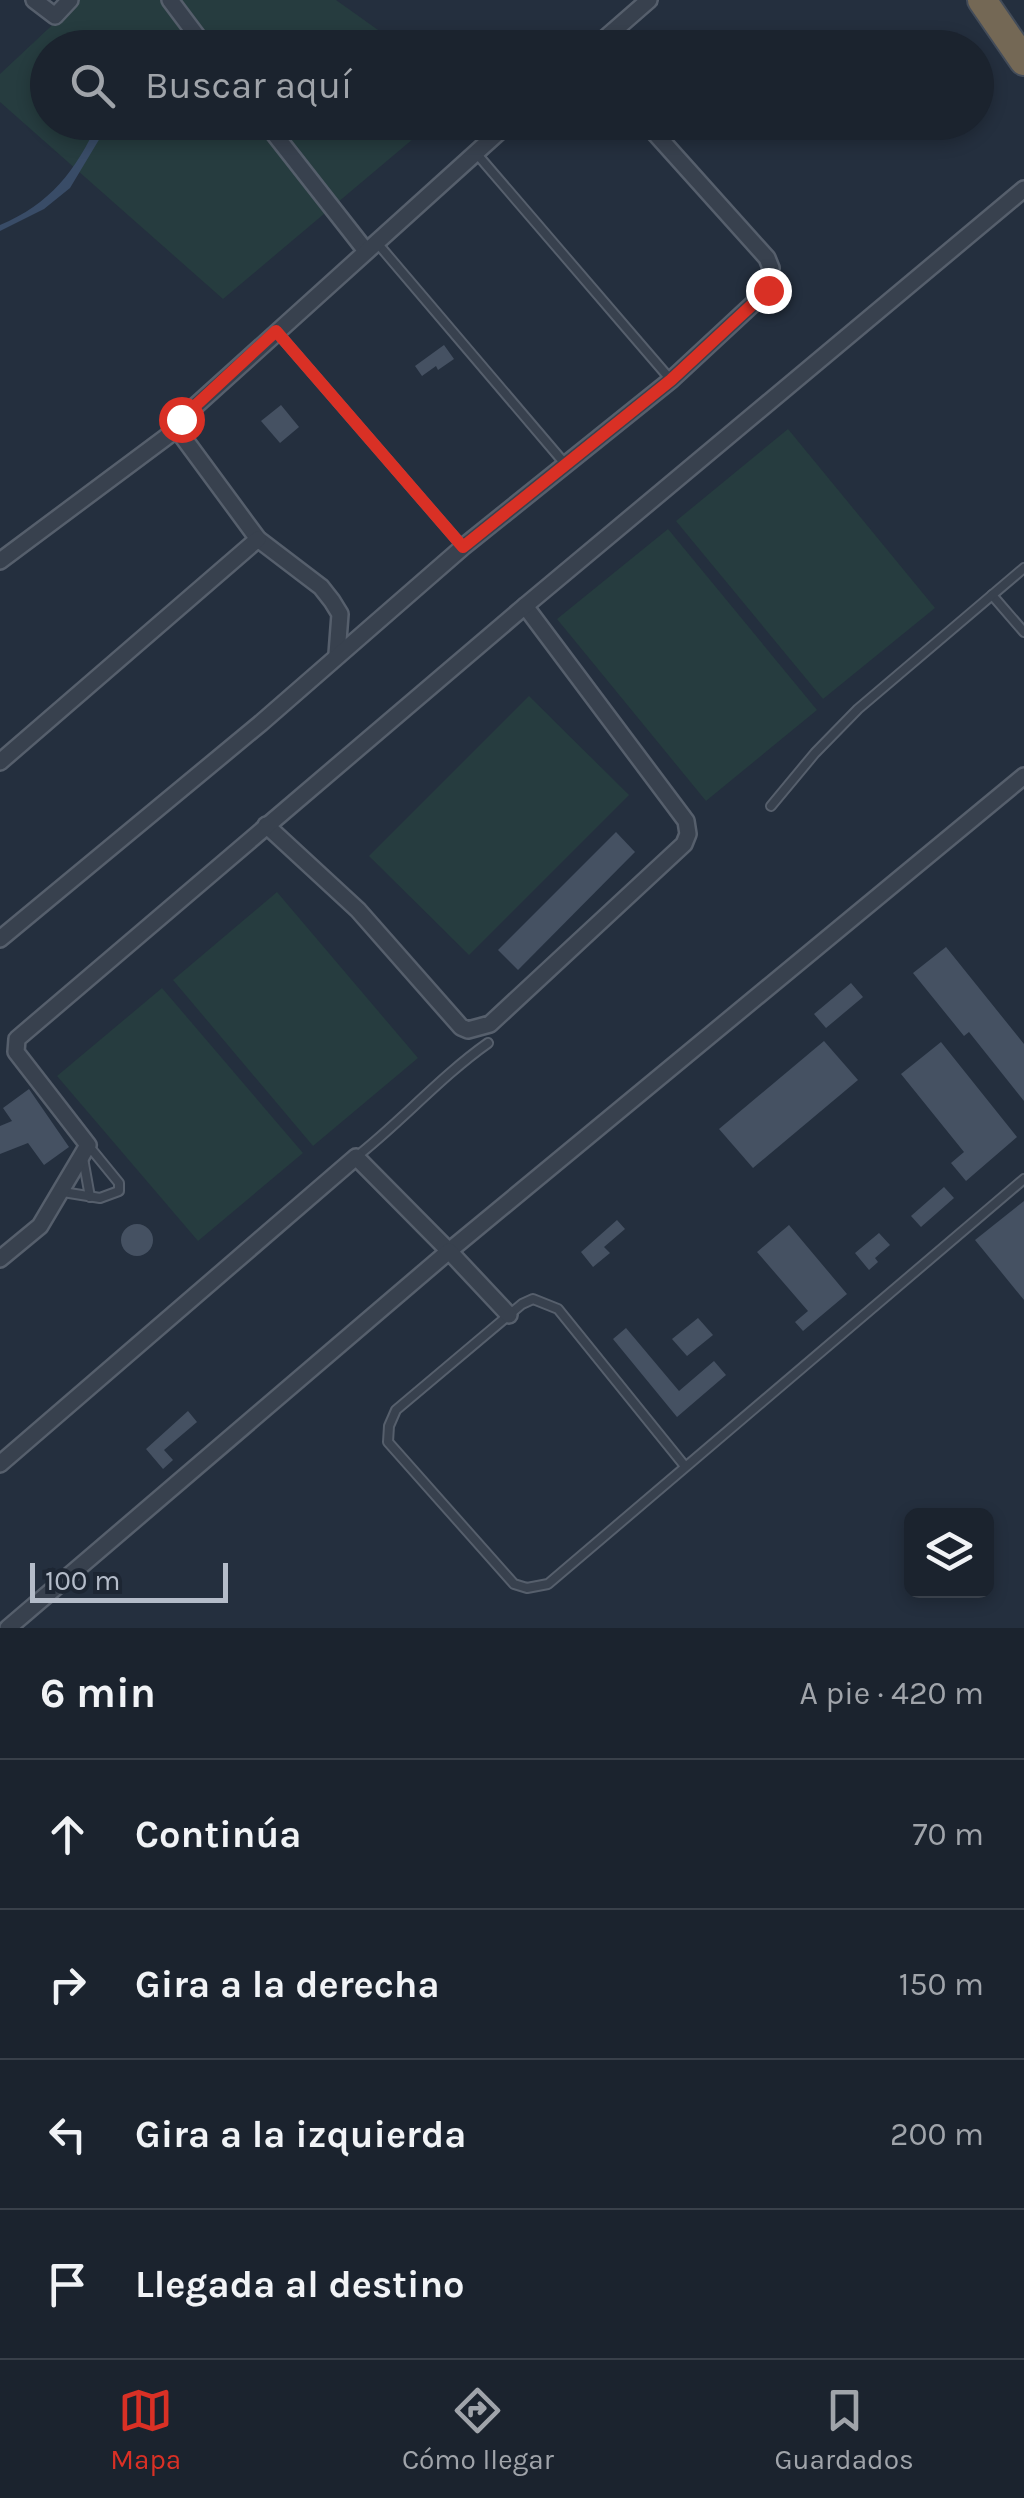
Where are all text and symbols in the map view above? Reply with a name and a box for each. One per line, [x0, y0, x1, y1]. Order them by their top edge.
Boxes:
search box [30, 30, 994, 140]
icon: search [65, 58, 120, 113]
text: Buscar aquí [145, 63, 352, 108]
route end [746, 268, 792, 314]
route start [159, 397, 205, 443]
map controls [904, 1508, 994, 1598]
button: layers [904, 1508, 994, 1598]
scale bar [30, 1558, 228, 1602]
text: 100 m [45, 1564, 120, 1597]
text: 6 min [40, 1668, 156, 1718]
text: A pie · 420 m [799, 1675, 984, 1712]
icon: ahead [40, 1807, 95, 1862]
text: Continúa [135, 1812, 301, 1857]
text: 70 m [912, 1816, 984, 1853]
icon: right [40, 1957, 95, 2012]
text: Gira a la derecha [135, 1962, 440, 2007]
text: 150 m [899, 1966, 984, 2003]
icon: left [40, 2107, 95, 2162]
text: Gira a la izquierda [135, 2112, 467, 2157]
text: 200 m [890, 2116, 984, 2153]
icon: arrive [40, 2257, 95, 2312]
text: Llegada al destino [135, 2262, 465, 2307]
tab: Mapa [110, 2383, 181, 2476]
tab: Cómo llegar [402, 2383, 554, 2476]
tab: Guardados [775, 2383, 914, 2476]

